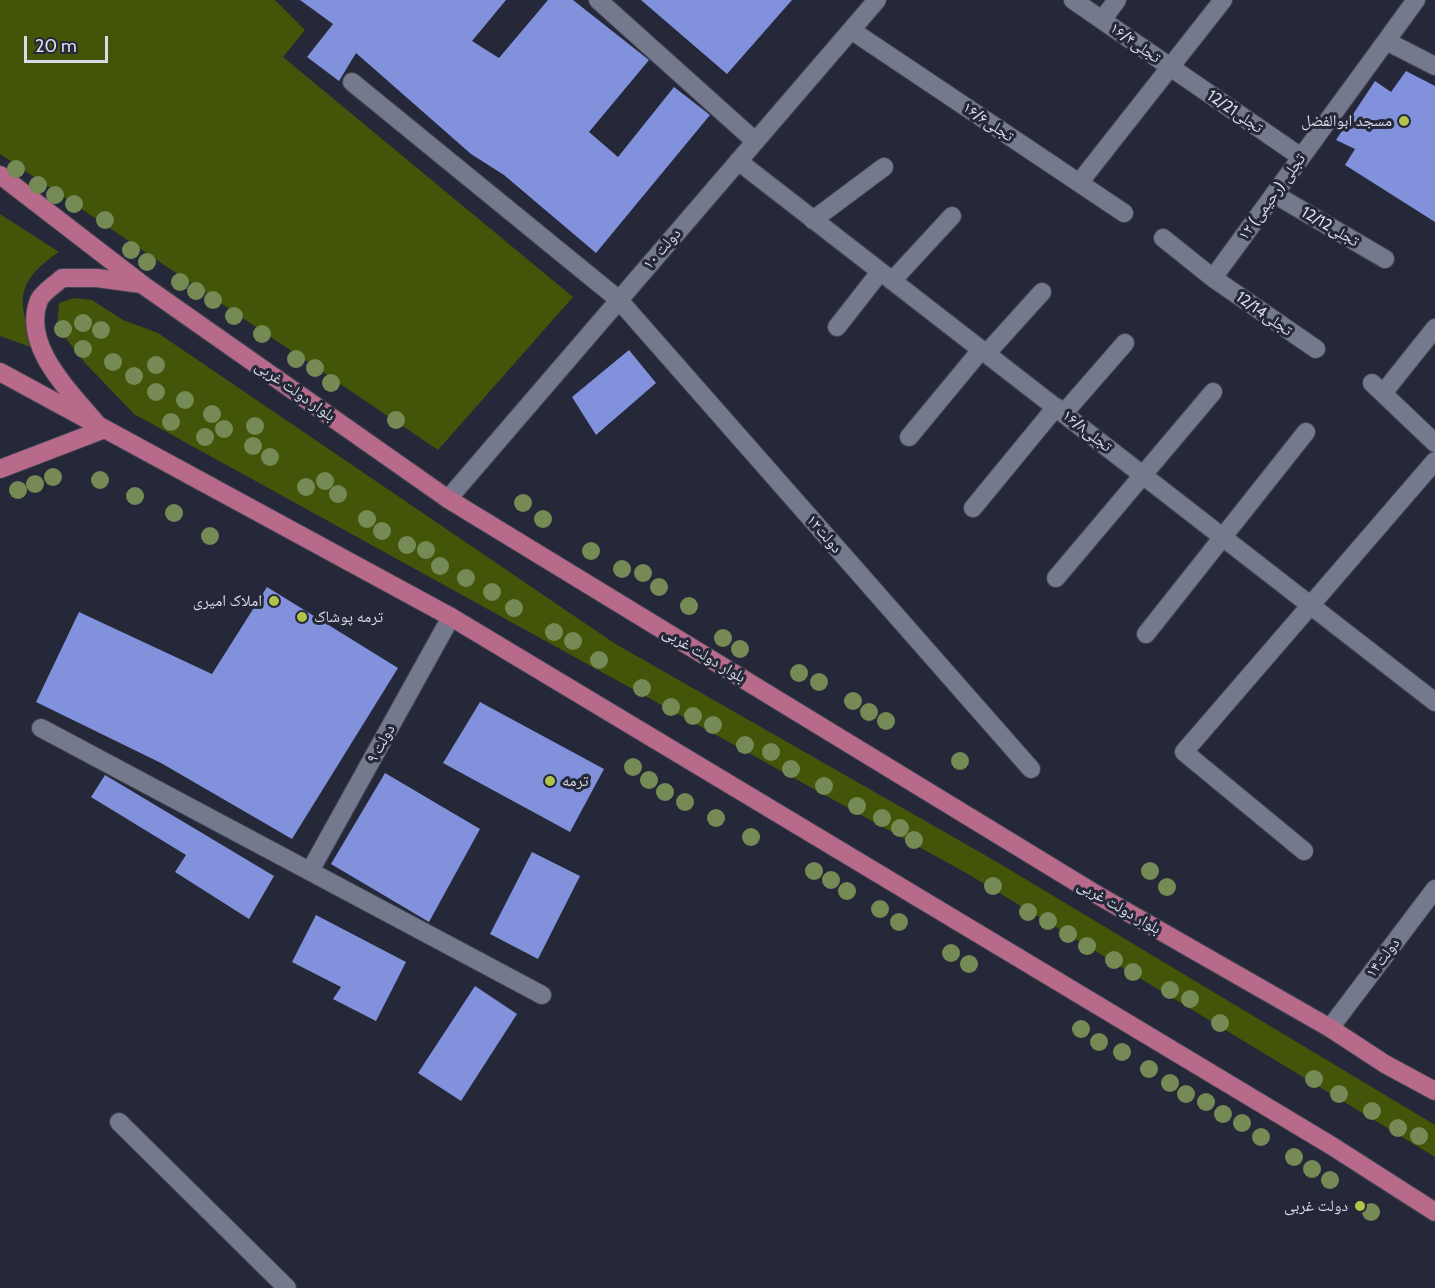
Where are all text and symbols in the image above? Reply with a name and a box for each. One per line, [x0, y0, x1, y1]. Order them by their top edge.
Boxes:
street label: تجلی۱۶/۴ [1106, 19, 1164, 67]
scale bar [27, 24, 111, 62]
text: 20 m [35, 35, 77, 57]
street label: تجلی12/21 [1203, 86, 1267, 138]
street label: تجلی۱۶/۶ [959, 98, 1017, 146]
place label: مسجد ابوالفضل [1301, 111, 1392, 131]
marker: مسجد ابوالفضل [1397, 114, 1411, 128]
street label: ۱۲ تجلی (رحیمی) [1234, 150, 1310, 244]
street label: تجلی12/12 [1298, 203, 1362, 251]
street label: ۱۰ دولت [639, 224, 685, 274]
street label: تجلی12/14 [1232, 288, 1296, 340]
street label: بلوار دولت غربی [251, 356, 339, 426]
street label: تجلی۱۶/۸ [1058, 406, 1116, 456]
street label: ۱۲دولت [802, 511, 846, 557]
place label: املاک امیری [193, 591, 262, 611]
marker: املاک امیری [267, 594, 281, 608]
place label: ترمه پوشاک [314, 607, 383, 627]
marker: ترمه پوشاک [295, 610, 309, 624]
street label: بلوار دولت غربی [659, 623, 749, 687]
street label: ۹ دولت [363, 721, 399, 767]
place label: ترمه [562, 771, 588, 791]
marker: ترمه [543, 774, 557, 788]
street label: بلوار دولت غربی [1074, 875, 1164, 939]
street label: ۱۴دولت [1362, 934, 1404, 982]
place label: دولت غربی [1284, 1196, 1348, 1216]
marker: دولت غربی [1353, 1199, 1367, 1213]

